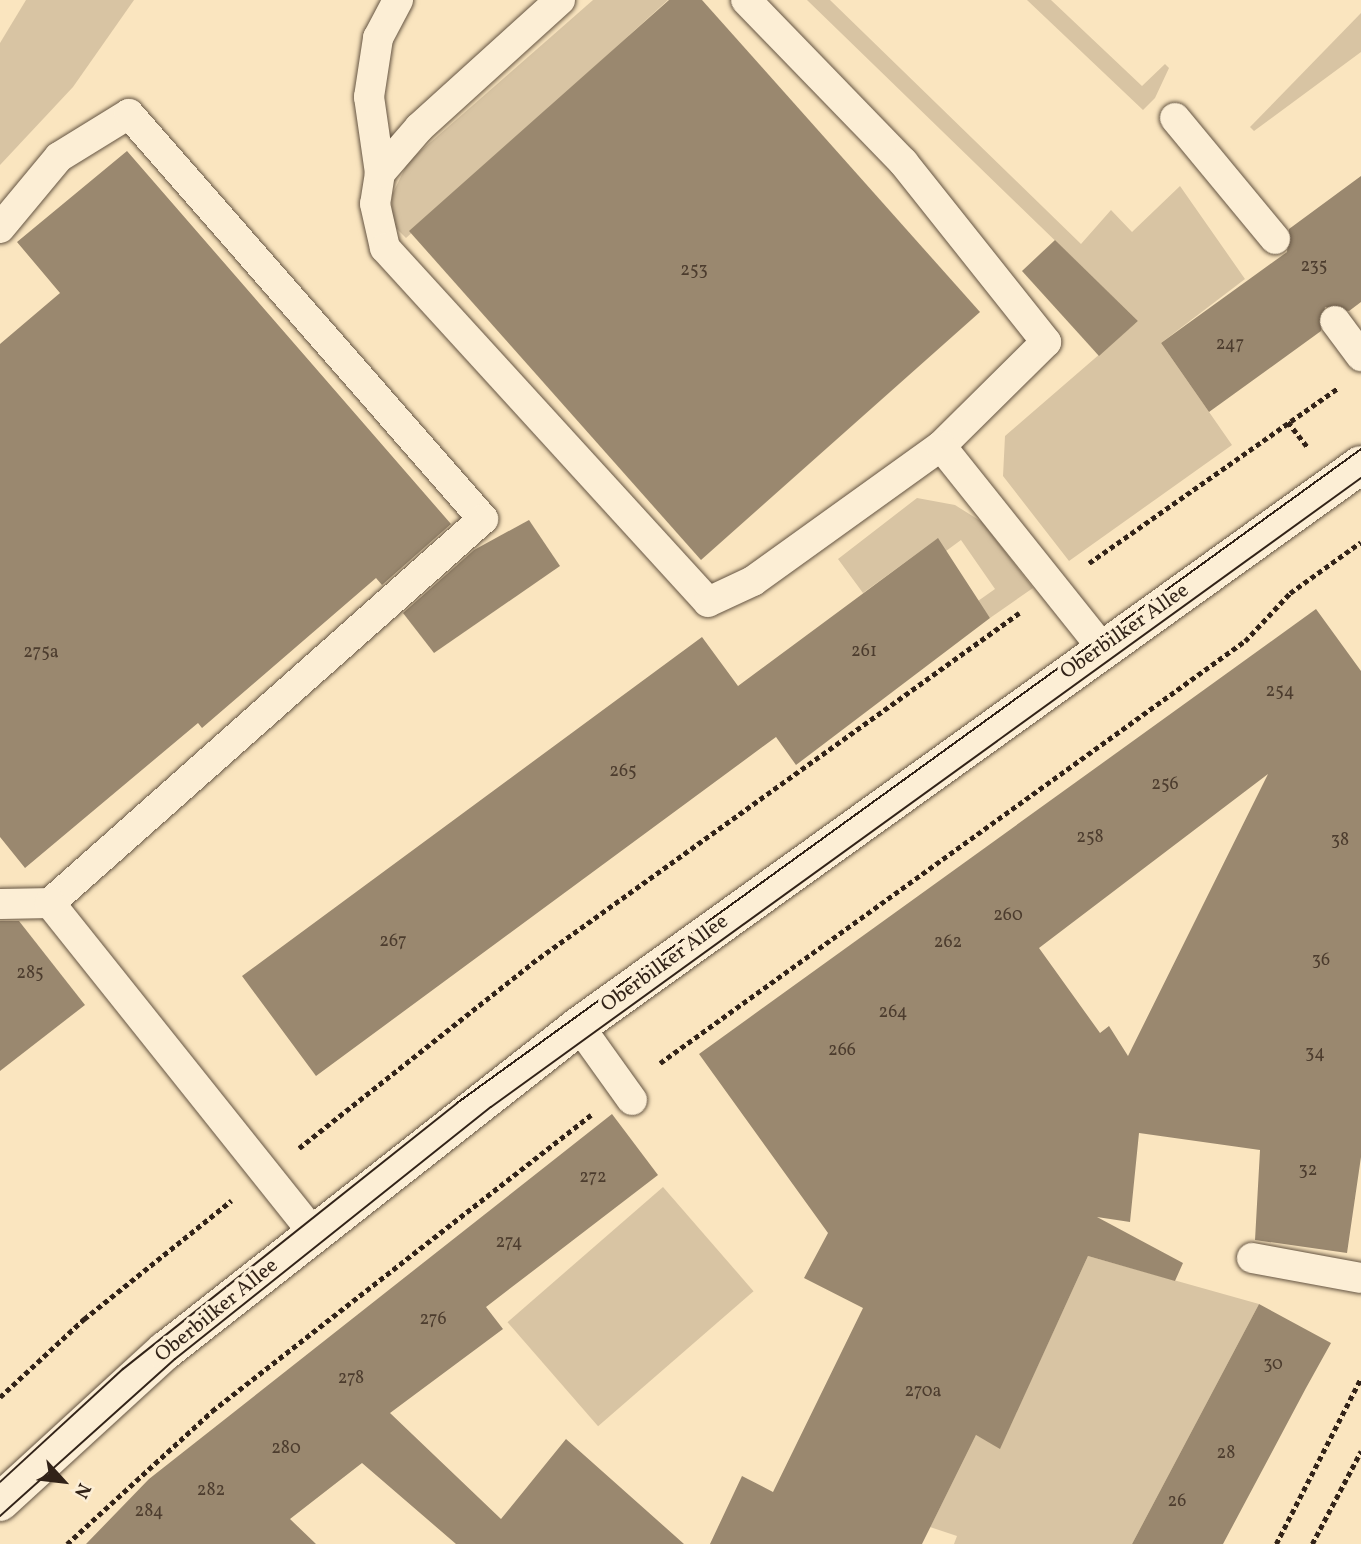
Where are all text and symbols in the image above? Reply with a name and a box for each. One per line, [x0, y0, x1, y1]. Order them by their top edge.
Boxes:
house number: 235 [1300, 256, 1328, 278]
house number: 253 [680, 260, 708, 282]
house number: 247 [1216, 334, 1244, 356]
street label: Oberbilker Allee [1056, 578, 1194, 686]
house number: 261 [851, 641, 877, 663]
house number: 275a [23, 642, 59, 664]
house number: 254 [1265, 681, 1295, 703]
house number: 265 [609, 761, 637, 783]
house number: 256 [1151, 774, 1179, 796]
house number: 258 [1076, 827, 1104, 849]
house number: 38 [1331, 830, 1349, 852]
house number: 260 [993, 905, 1023, 927]
street label: Oberbilker Allee [597, 909, 733, 1019]
house number: 267 [379, 931, 407, 953]
house number: 262 [934, 932, 962, 954]
house number: 36 [1312, 950, 1330, 972]
house number: 285 [16, 963, 44, 985]
house number: 264 [879, 1002, 907, 1024]
house number: 266 [828, 1040, 856, 1062]
house number: 34 [1305, 1043, 1325, 1065]
house number: 32 [1299, 1160, 1317, 1182]
house number: 272 [579, 1167, 607, 1189]
house number: 274 [496, 1232, 522, 1254]
street label: Oberbilker Allee [150, 1254, 284, 1368]
house number: 276 [419, 1309, 447, 1331]
house number: 30 [1263, 1354, 1283, 1376]
house number: 278 [338, 1368, 364, 1390]
house number: 270a [904, 1381, 942, 1403]
house number: 280 [271, 1438, 301, 1460]
house number: 28 [1217, 1443, 1235, 1465]
north arrow [28, 1446, 98, 1516]
text: N [67, 1478, 96, 1503]
house number: 282 [197, 1480, 225, 1502]
house number: 26 [1168, 1491, 1186, 1513]
house number: 284 [134, 1501, 164, 1523]

